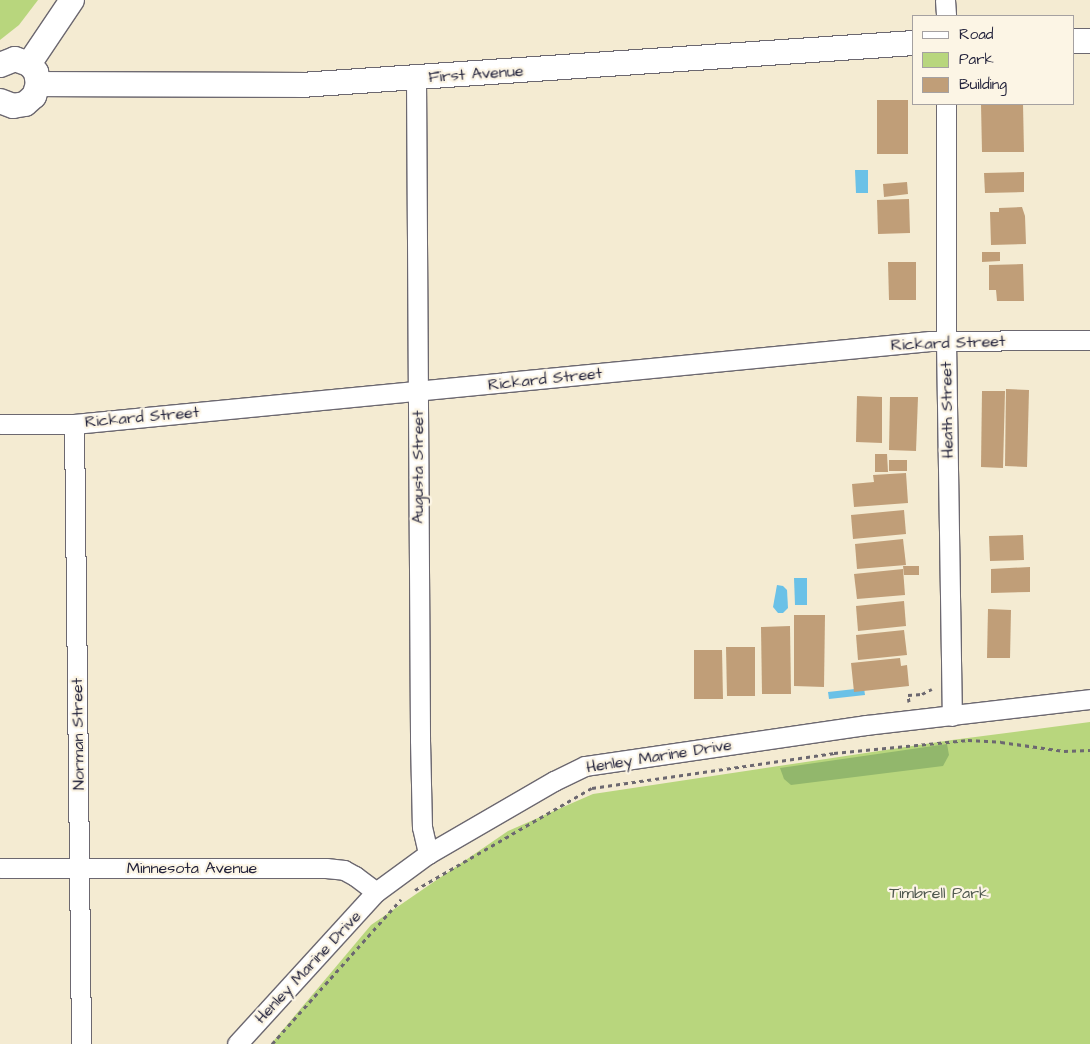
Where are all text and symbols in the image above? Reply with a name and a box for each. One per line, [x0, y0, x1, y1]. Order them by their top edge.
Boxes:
legend [912, 15, 1075, 105]
text: Road [959, 24, 993, 45]
text: Park [959, 49, 994, 70]
street label: First Avenue [428, 61, 524, 87]
text: Building [959, 74, 1007, 95]
street label: Rickard Street [890, 331, 1006, 355]
street label: Heath Street [937, 362, 957, 458]
street label: Rickard Street [487, 363, 603, 395]
street label: Rickard Street [84, 402, 200, 432]
street label: Augusta Street [408, 410, 428, 524]
street label: Norman Street [67, 678, 89, 790]
street label: Henley Marine Drive [585, 735, 733, 777]
street label: Minnesota Avenue [127, 858, 257, 878]
park label: Timbrell Park [889, 883, 989, 903]
street label: Henley Marine Drive [251, 907, 365, 1027]

